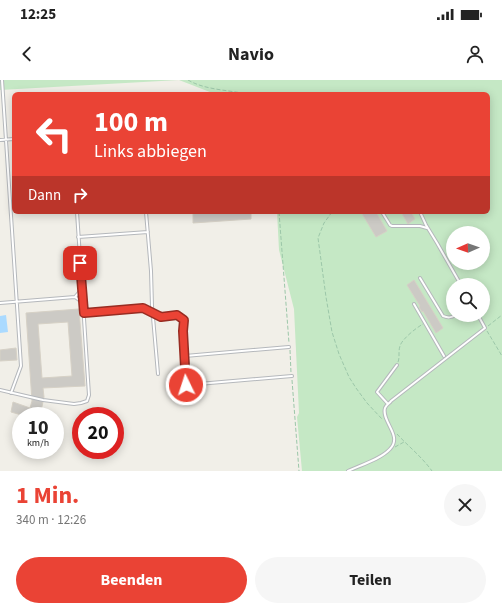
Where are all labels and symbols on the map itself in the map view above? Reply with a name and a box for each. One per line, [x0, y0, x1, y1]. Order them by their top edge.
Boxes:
north arrow [446, 226, 490, 270]
pin [63, 246, 97, 280]
position arrow [165, 364, 207, 406]
speed limit sign: 20 [72, 407, 124, 459]

